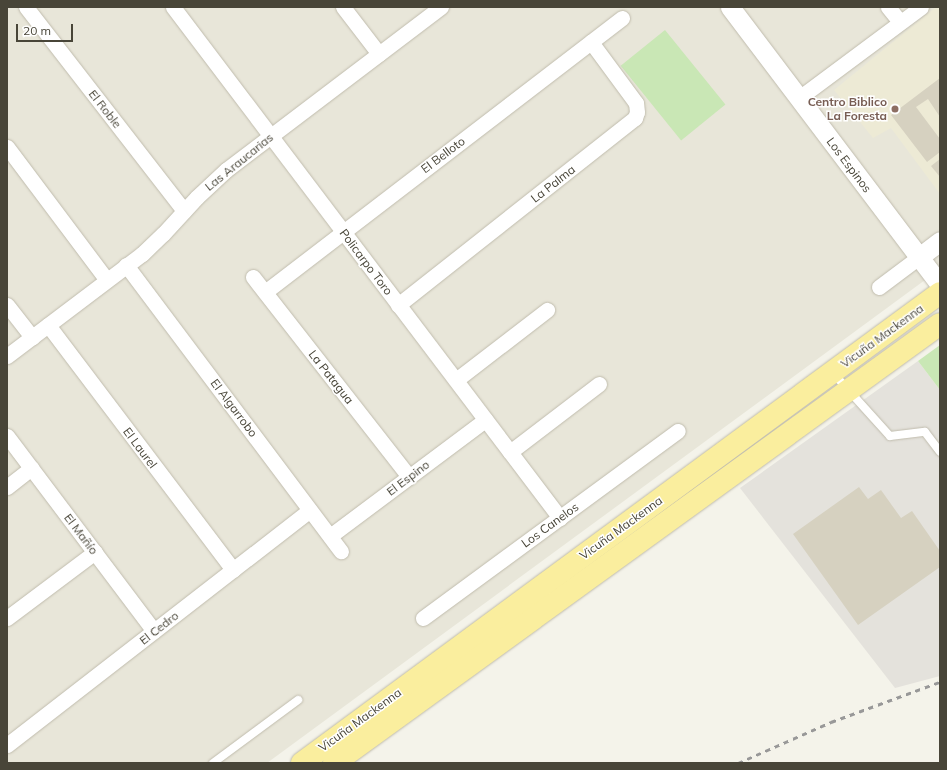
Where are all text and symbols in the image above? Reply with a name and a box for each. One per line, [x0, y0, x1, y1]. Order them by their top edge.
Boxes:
scale bar [18, 16, 75, 42]
text: 20 m [23, 23, 51, 38]
street label: El Roble [86, 87, 124, 131]
place label: Centro Biblico La Foresta [808, 95, 887, 123]
marker: Centro Biblico La Foresta [890, 104, 900, 114]
street label: Las Araucarias [202, 130, 276, 194]
street label: El Belloto [418, 134, 468, 176]
street label: Los Espinos [824, 135, 874, 195]
street label: La Palma [528, 162, 578, 206]
street label: Policarpo Toro [336, 226, 396, 298]
street label: Vicuña Mackenna [838, 301, 926, 371]
street label: La Patagua [306, 347, 356, 407]
street label: El Algarrobo [208, 376, 260, 440]
street label: El Laurel [120, 425, 160, 471]
street label: El Espino [384, 457, 432, 499]
street label: Vicuña Mackenna [577, 493, 665, 563]
street label: Los Canelos [519, 500, 581, 550]
street label: El Mañío [61, 511, 101, 557]
street label: El Cedro [137, 608, 181, 648]
street label: Vicuña Mackenna [316, 685, 404, 755]

